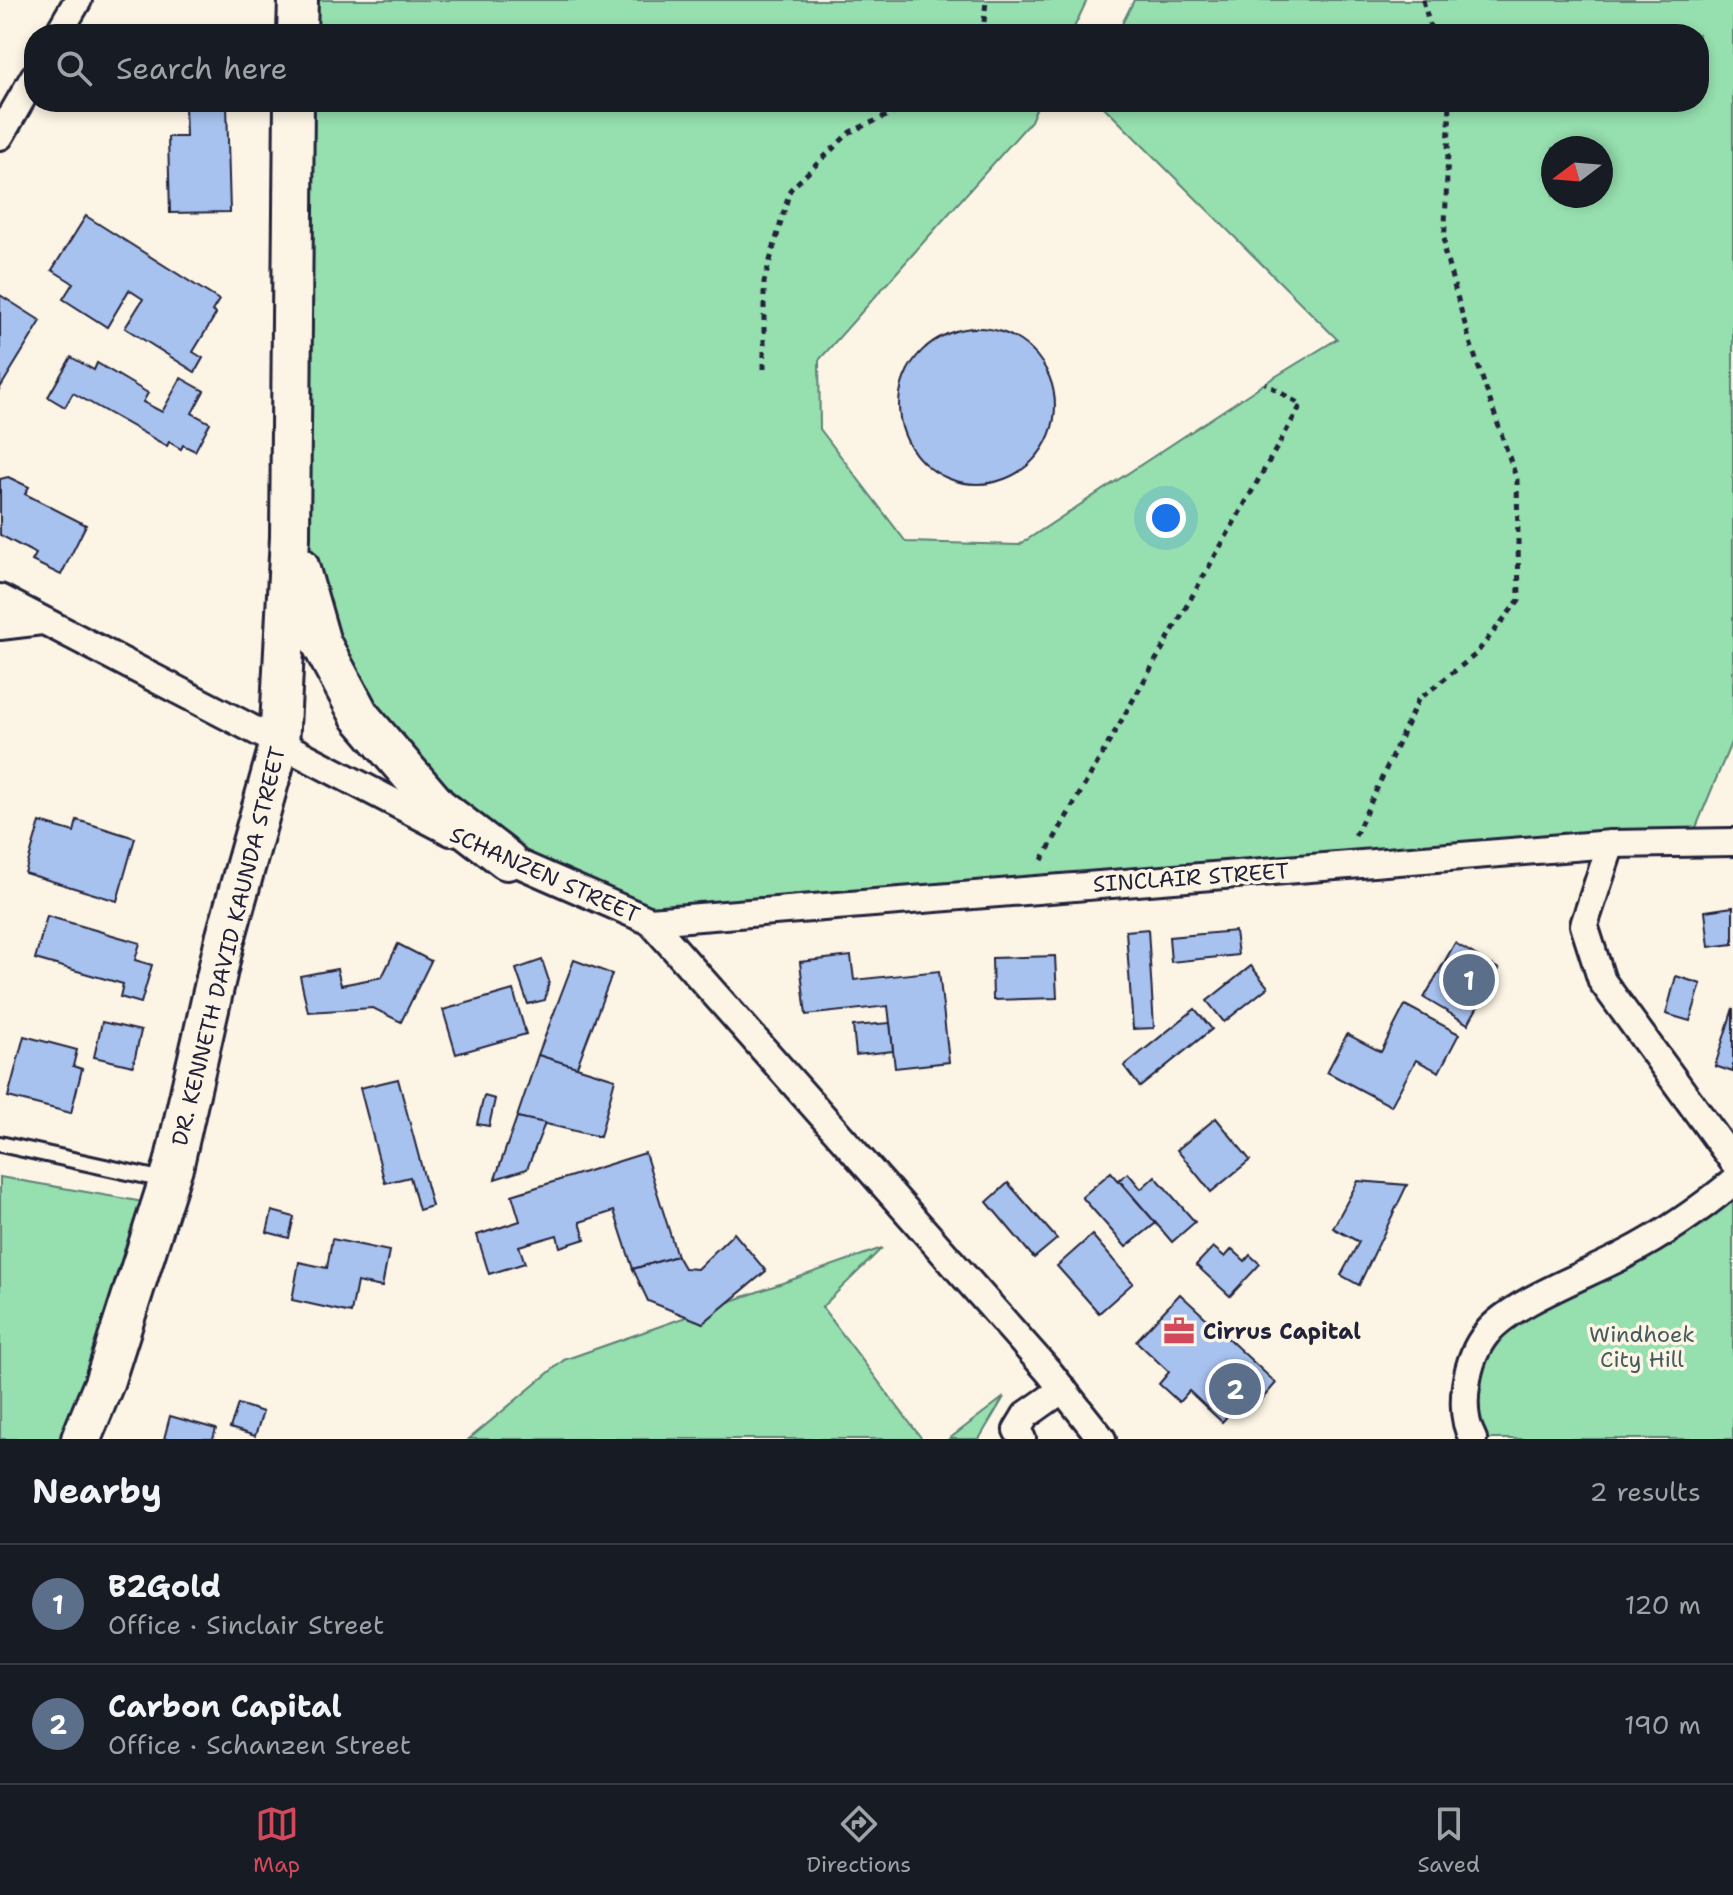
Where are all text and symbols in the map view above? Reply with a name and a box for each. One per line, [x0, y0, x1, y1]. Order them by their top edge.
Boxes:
search box [24, 24, 1709, 112]
icon: search [52, 46, 96, 90]
text: Search here [116, 48, 287, 89]
north arrow [1541, 136, 1613, 208]
your location [1146, 498, 1186, 538]
street label: DR. KENNETH DAVID KAUNDA STREET [165, 743, 292, 1149]
street label: SCHANZEN STREET [445, 820, 645, 930]
street label: SINCLAIR STREET [1092, 856, 1290, 899]
pin: 1 [1443, 950, 1495, 1010]
office icon: Cirrus Capital [1162, 1314, 1196, 1348]
place label: Cirrus Capital [1203, 1317, 1361, 1346]
park label: Windhoek City Hill [1589, 1320, 1695, 1374]
pin: 2 [1209, 1359, 1261, 1419]
text: Nearby [32, 1468, 162, 1514]
text: 2 results [1589, 1474, 1701, 1509]
text: B2Gold [108, 1566, 221, 1607]
text: 1 [52, 1587, 64, 1622]
text: 120 m [1625, 1587, 1701, 1622]
text: Office · Sinclair Street [108, 1607, 384, 1642]
text: Carbon Capital [108, 1686, 342, 1727]
text: 2 [49, 1707, 67, 1742]
text: 190 m [1624, 1707, 1701, 1742]
text: Office · Schanzen Street [108, 1727, 411, 1762]
tab: Map [253, 1802, 300, 1879]
tab: Directions [806, 1802, 911, 1879]
tab: Saved [1417, 1802, 1480, 1879]

